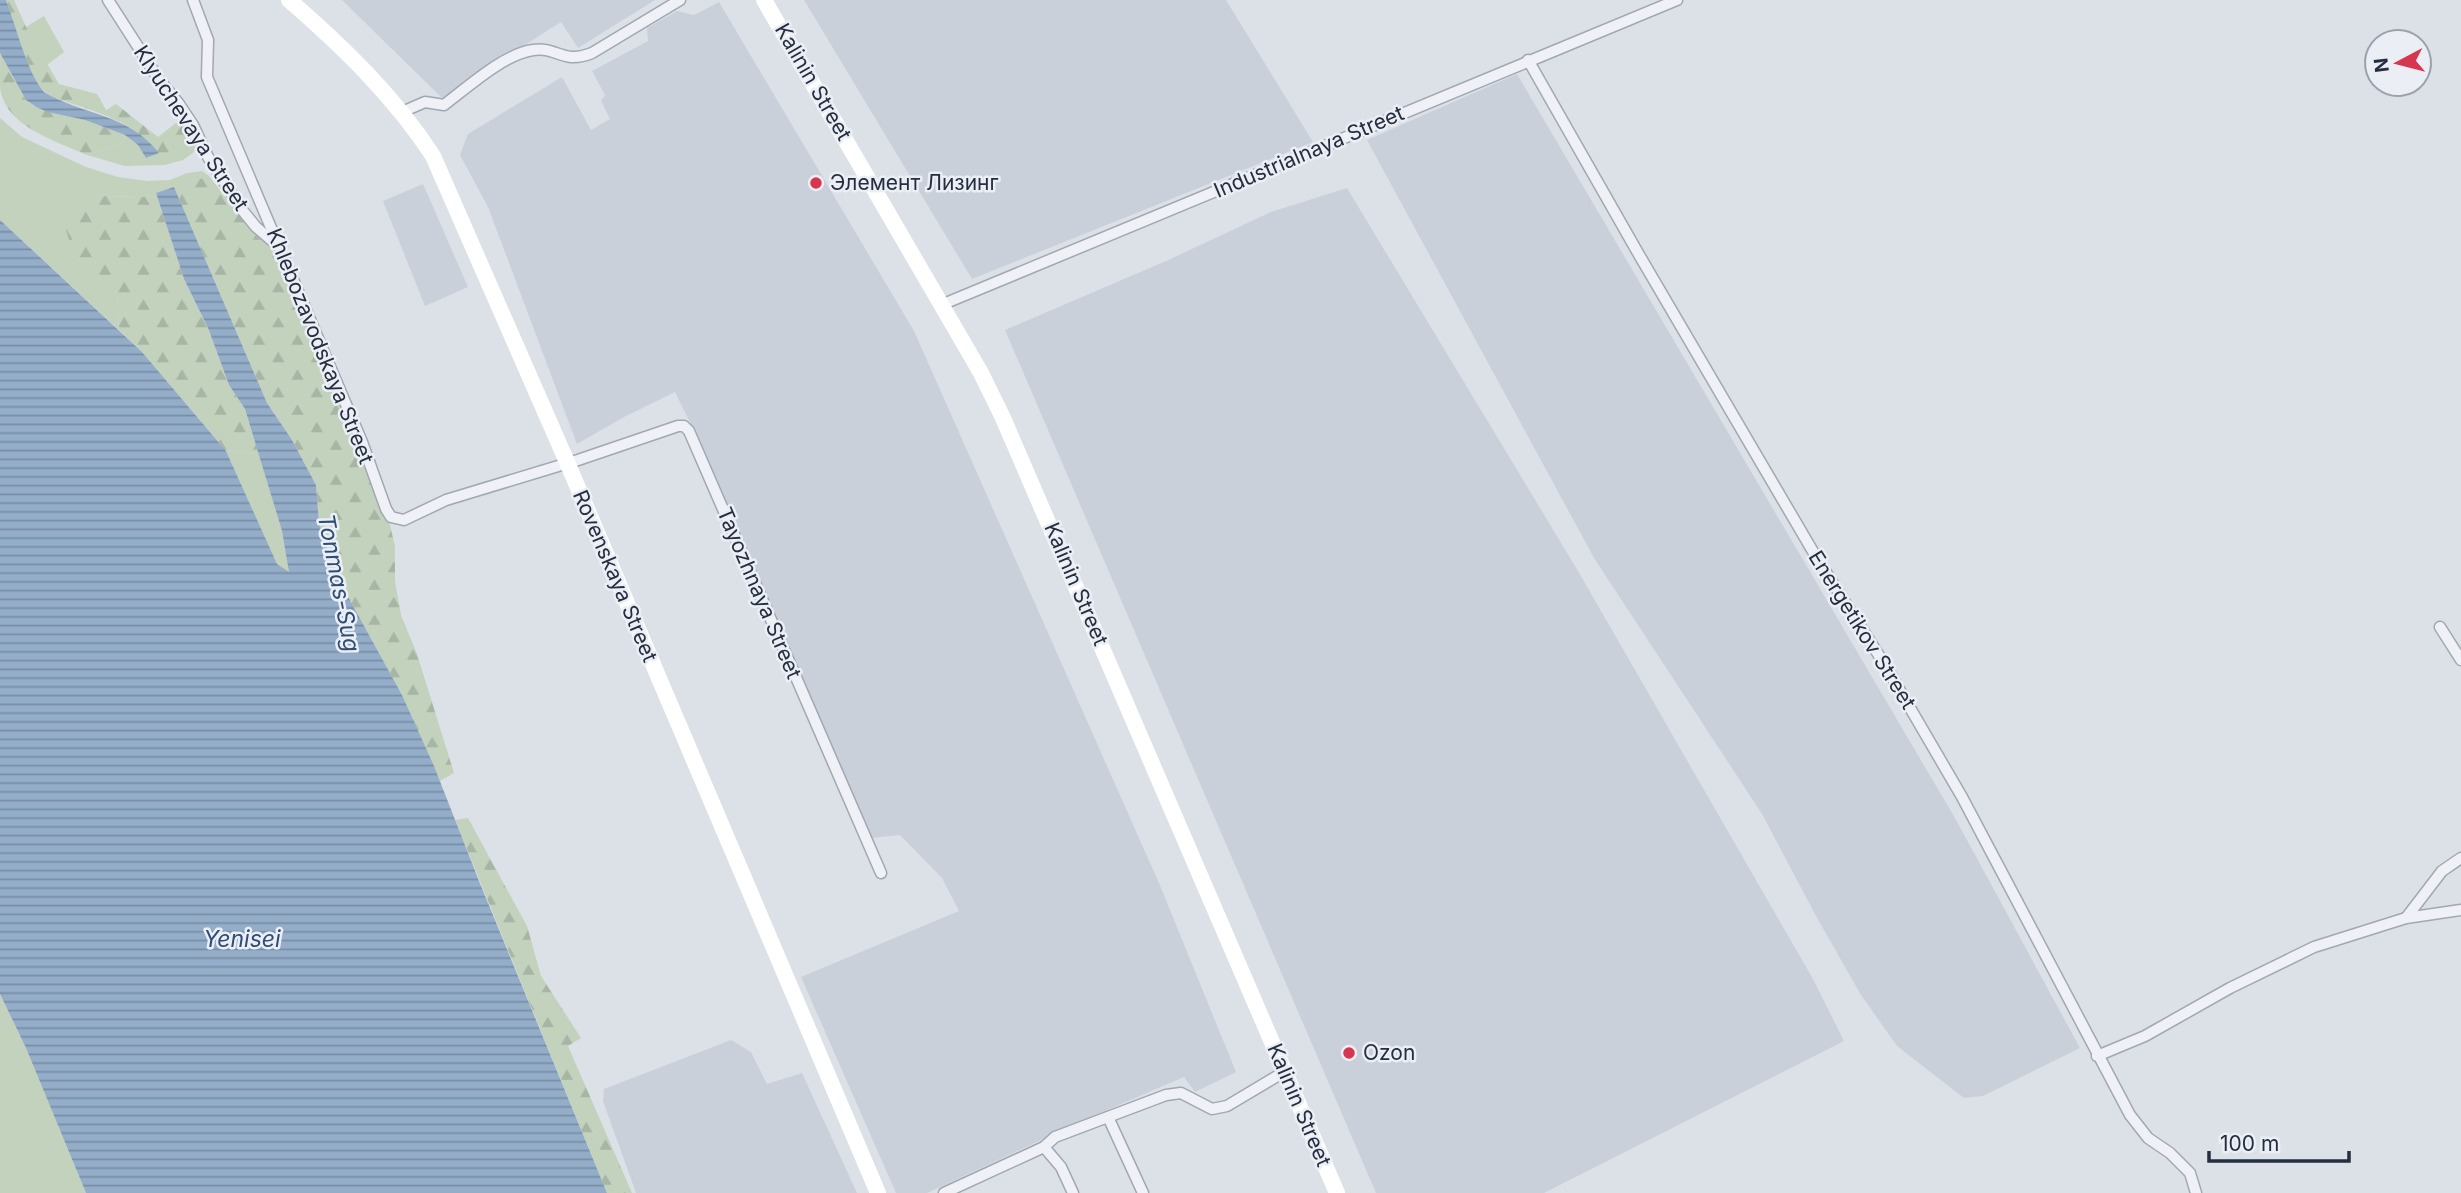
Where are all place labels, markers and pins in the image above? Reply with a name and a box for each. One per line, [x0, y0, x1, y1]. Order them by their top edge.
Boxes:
place label: Элемент Лизинг [830, 170, 999, 195]
marker: Элемент Лизинг [808, 175, 824, 191]
place label: Ozon [1363, 1040, 1415, 1065]
marker: Ozon [1341, 1045, 1357, 1061]

